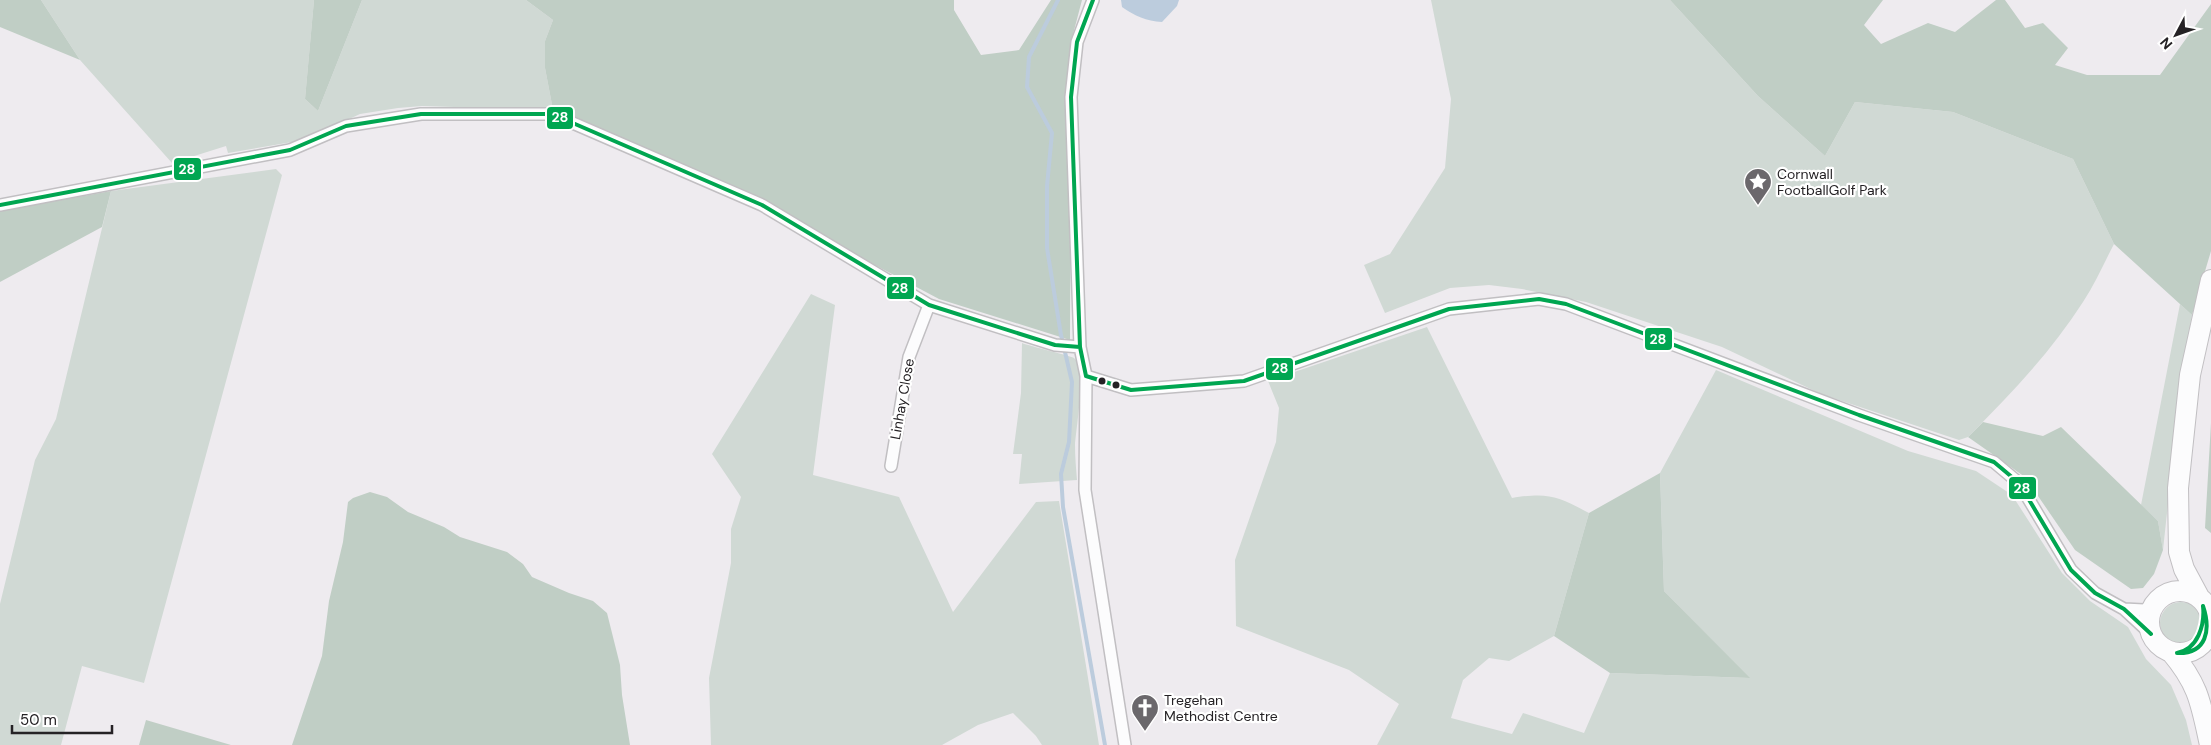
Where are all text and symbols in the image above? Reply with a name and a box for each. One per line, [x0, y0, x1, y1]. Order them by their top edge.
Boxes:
north arrow [2151, 10, 2201, 60]
text: N [2156, 34, 2176, 53]
line badge: 28 [546, 106, 574, 130]
text: 28 [552, 108, 569, 126]
line badge: 28 [173, 157, 202, 181]
text: 28 [179, 160, 196, 178]
place label: Cornwall FootballGolf Park [1777, 165, 1887, 199]
place icon: Cornwall FootballGolf Park [1743, 167, 1773, 206]
line badge: 28 [886, 276, 915, 300]
text: 28 [892, 279, 909, 297]
line badge: 28 [1644, 327, 1673, 351]
text: 28 [1650, 330, 1667, 348]
street label: Linhay Close [886, 357, 918, 441]
line badge: 28 [1265, 357, 1294, 381]
text: 28 [1272, 359, 1289, 377]
unlabelled marker [1097, 376, 1107, 386]
unlabelled marker [1111, 380, 1121, 390]
line badge: 28 [2008, 476, 2037, 500]
text: 28 [2014, 479, 2031, 497]
place label: Tregehan Methodist Centre [1164, 691, 1278, 725]
church icon: Tregehan Methodist Centre [1130, 693, 1160, 732]
scale bar [12, 702, 112, 734]
text: 50 m [20, 710, 57, 730]

